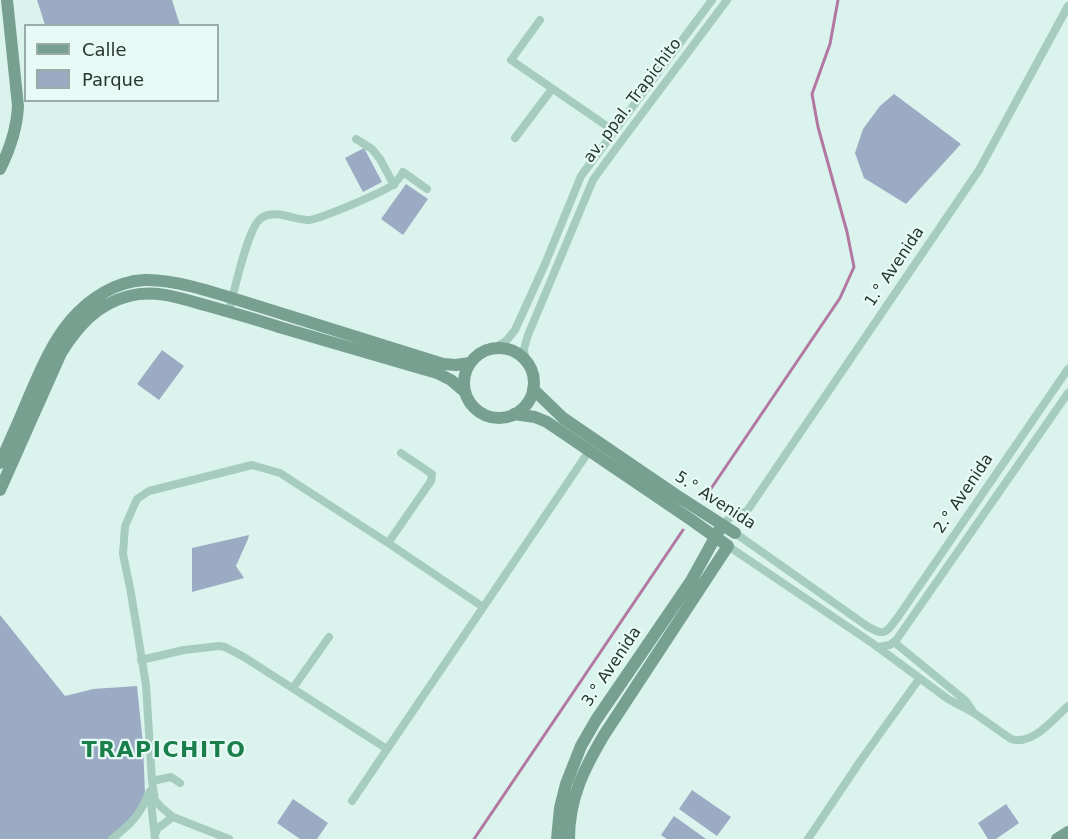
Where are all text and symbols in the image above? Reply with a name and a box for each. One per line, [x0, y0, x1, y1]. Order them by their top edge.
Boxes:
legend [24, 24, 219, 102]
street label: av. ppal. Trapichito [580, 35, 686, 167]
text: Calle [82, 39, 127, 60]
text: Parque [82, 69, 144, 90]
street label: 1.° Avenida [861, 223, 929, 311]
street label: 2.° Avenida [930, 450, 998, 538]
street label: 5.° Avenida [671, 468, 759, 534]
street label: 3.° Avenida [578, 623, 646, 711]
district label: TRAPICHITO [82, 738, 246, 764]

